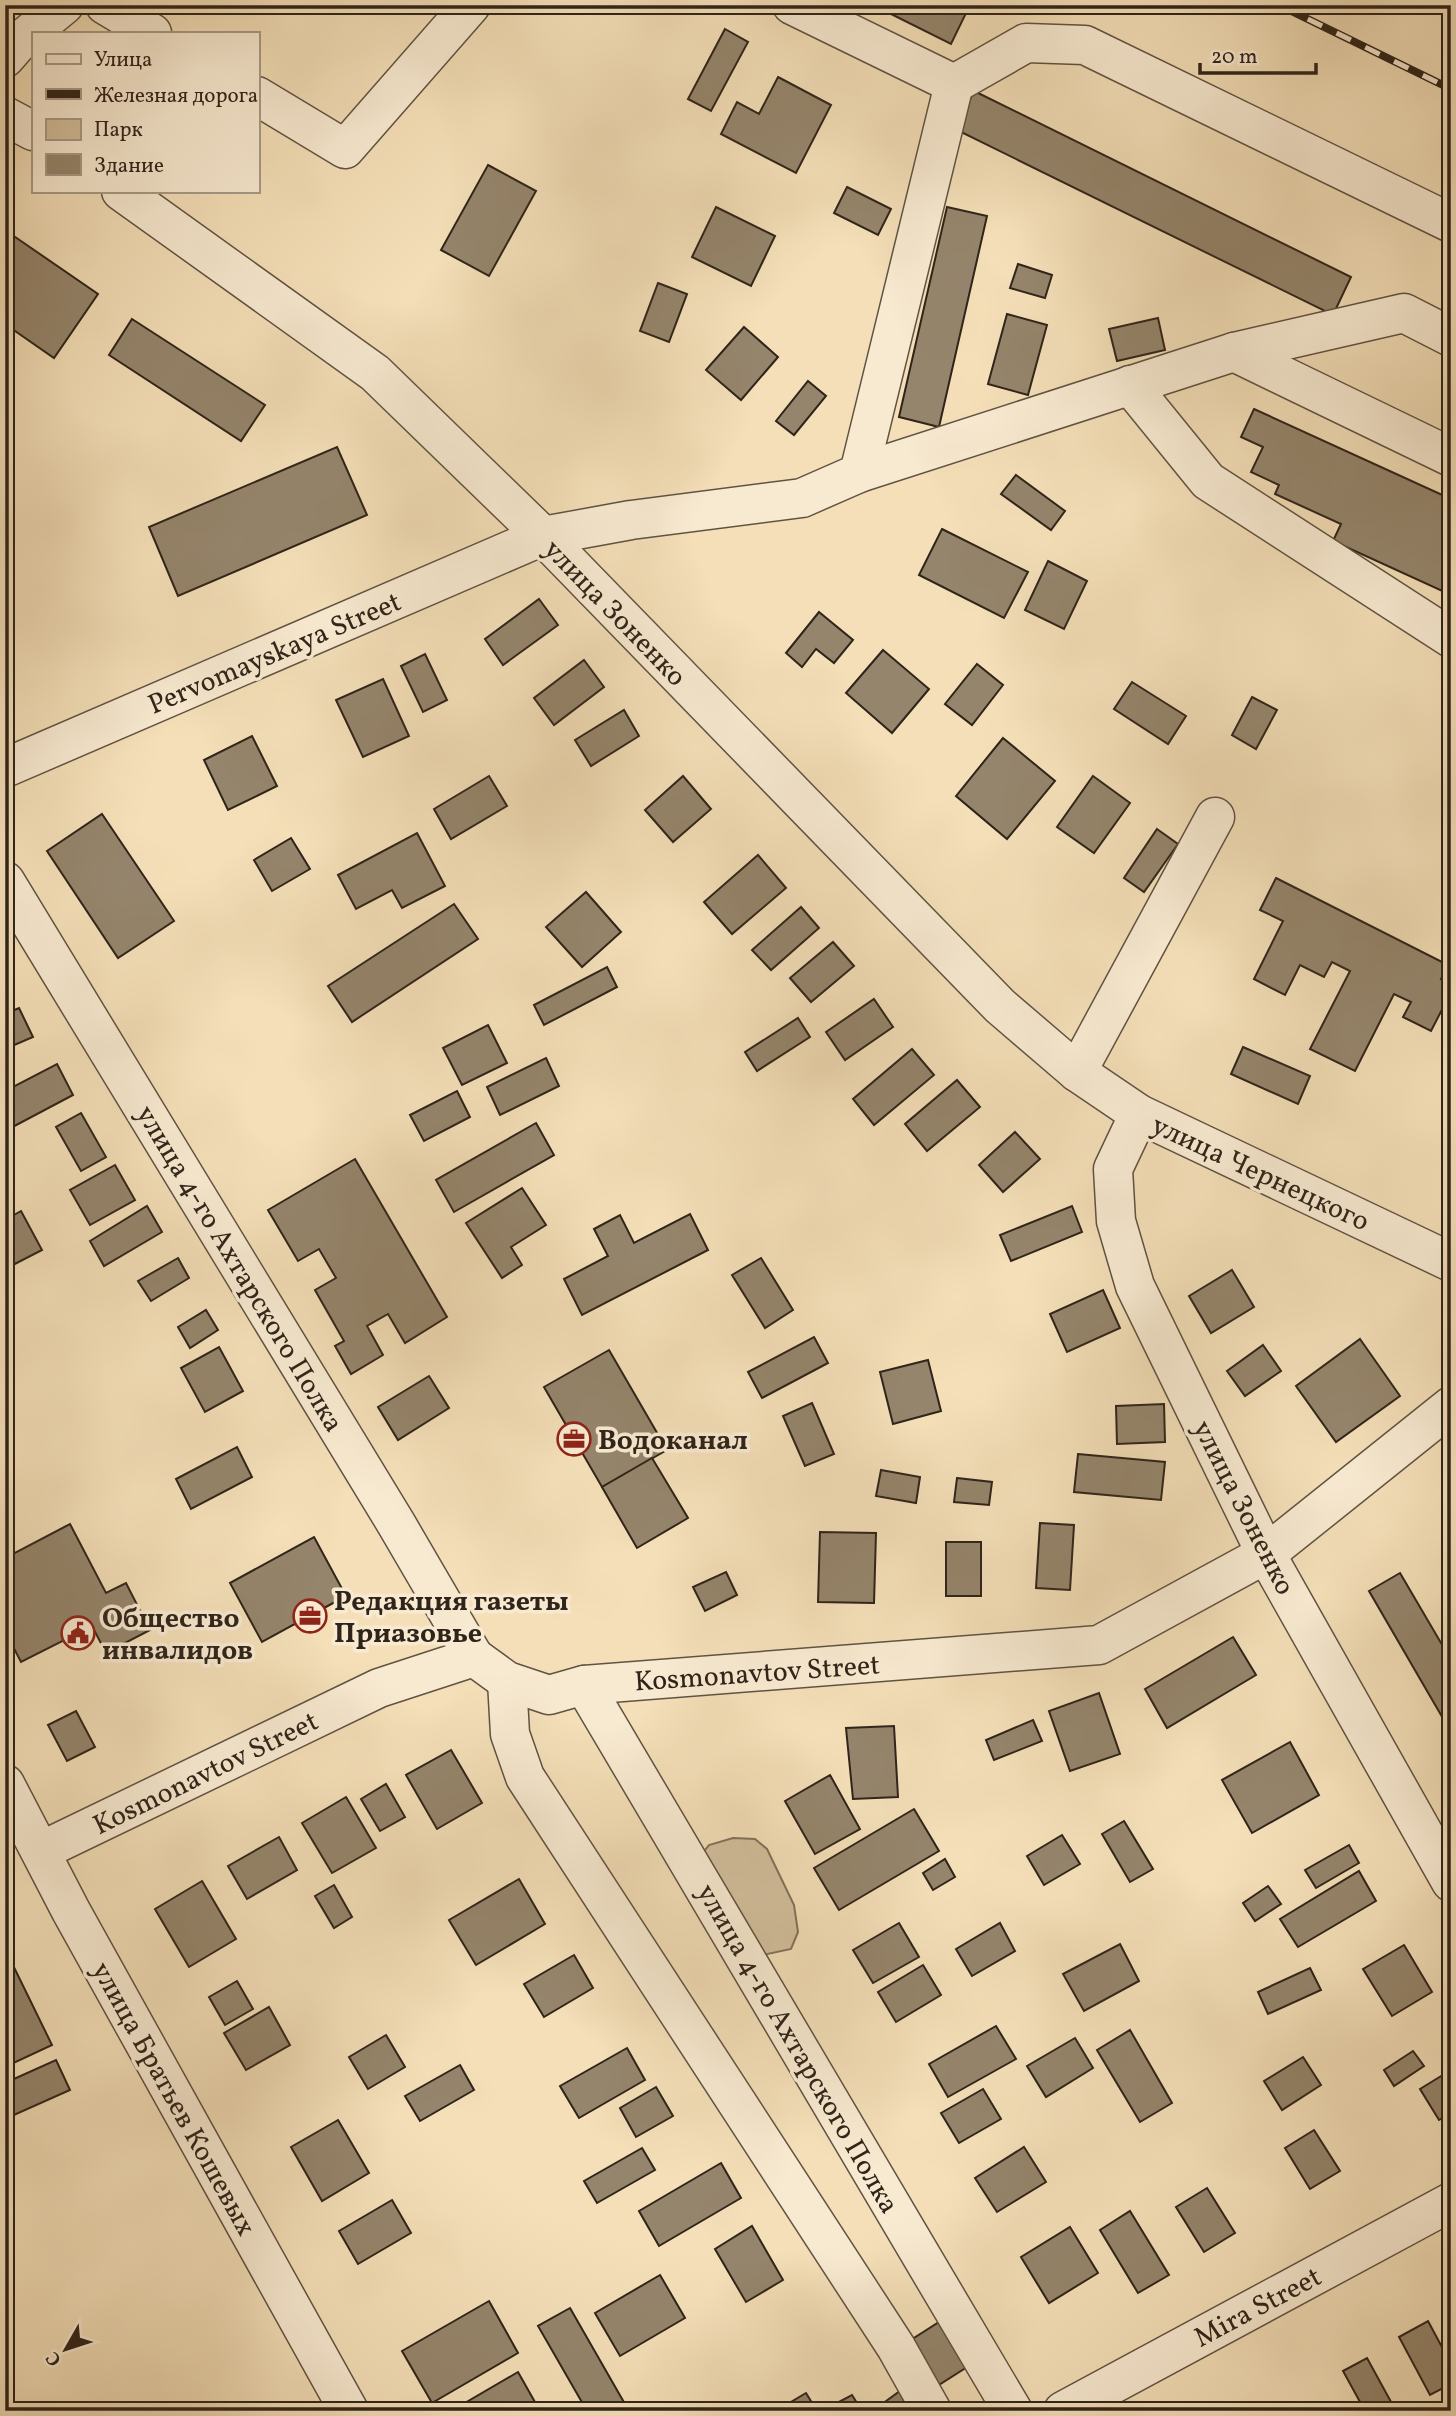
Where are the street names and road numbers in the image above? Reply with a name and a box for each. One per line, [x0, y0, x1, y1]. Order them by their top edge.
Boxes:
street label: улица Зоненко [534, 531, 695, 696]
street label: Pervomayskaya Street [142, 583, 408, 725]
street label: улица 4-го Ахтарского Полка [126, 1098, 352, 1440]
street label: улица Чернецкого [1145, 1107, 1375, 1242]
street label: улица Зоненко [1182, 1414, 1304, 1602]
street label: Kosmonavtov Street [633, 1646, 881, 1703]
street label: Kosmonavtov Street [87, 1703, 325, 1846]
street label: улица 4-го Ахтарского Полка [686, 1877, 908, 2221]
street label: улица Братьев Кошевых [81, 1955, 265, 2243]
street label: Mira Street [1188, 2258, 1329, 2358]

